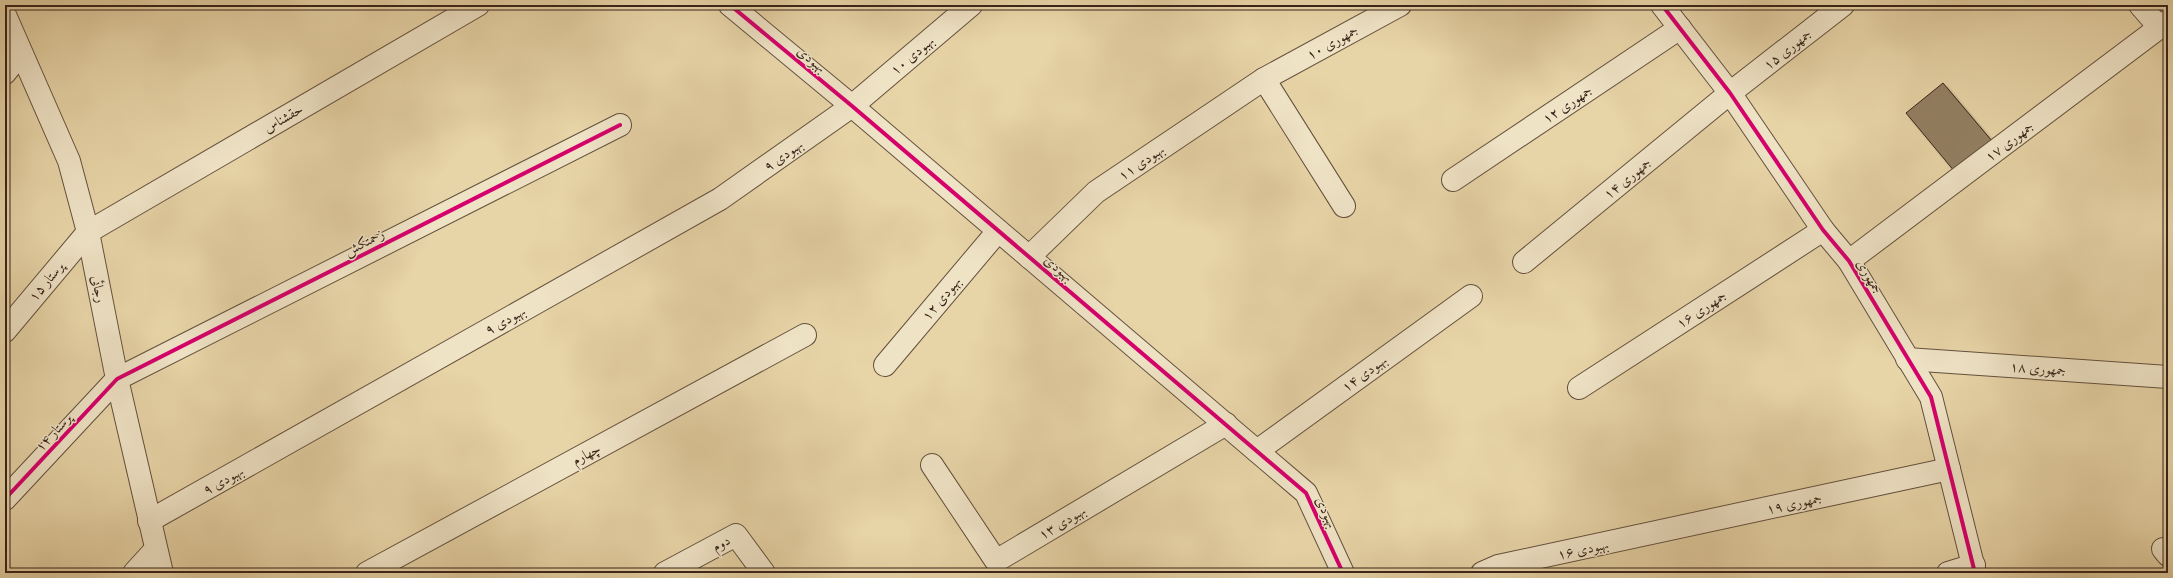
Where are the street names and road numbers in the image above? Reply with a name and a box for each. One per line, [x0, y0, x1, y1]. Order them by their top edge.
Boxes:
street label: جمهوری ۱۰ [1304, 21, 1361, 63]
street label: جمهوری ۱۵ [1760, 25, 1815, 73]
street label: بهبودی ۱۰ [887, 32, 938, 79]
street label: بهبودی [793, 42, 830, 77]
street label: جمهوری ۱۲ [1539, 82, 1595, 127]
street label: حقشناس [260, 100, 306, 137]
street label: جمهوری ۱۷ [1982, 118, 2037, 165]
street label: بهبودی ۹ [760, 136, 807, 176]
street label: بهبودی ۱۱ [1115, 141, 1168, 185]
street label: جمهوری ۱۴ [1600, 154, 1654, 203]
street label: زحمتکش [341, 225, 388, 261]
street label: بهبودی [1040, 251, 1077, 286]
street label: جمهوری [1853, 256, 1886, 296]
street label: پرستار ۱۵ [25, 257, 69, 304]
street label: بهبودی ۱۲ [918, 273, 965, 324]
street label: رجائی [88, 274, 109, 304]
street label: جمهوری ۱۶ [1673, 287, 1729, 332]
street label: بهبودی ۹ [482, 302, 529, 339]
street label: بهبودی ۱۴ [1338, 351, 1391, 396]
street label: جمهوری ۱۸ [2009, 358, 2067, 379]
street label: پرستار ۱۴ [31, 409, 76, 455]
street label: چهارم [569, 440, 605, 472]
street label: بهبودی ۹ [200, 462, 247, 499]
street label: جمهوری ۱۹ [1765, 489, 1823, 518]
street label: بهبودی [1311, 494, 1341, 531]
street label: بهبودی ۱۳ [1036, 502, 1089, 544]
street label: دوم [709, 532, 735, 559]
street label: بهبودی ۱۶ [1556, 536, 1611, 564]

